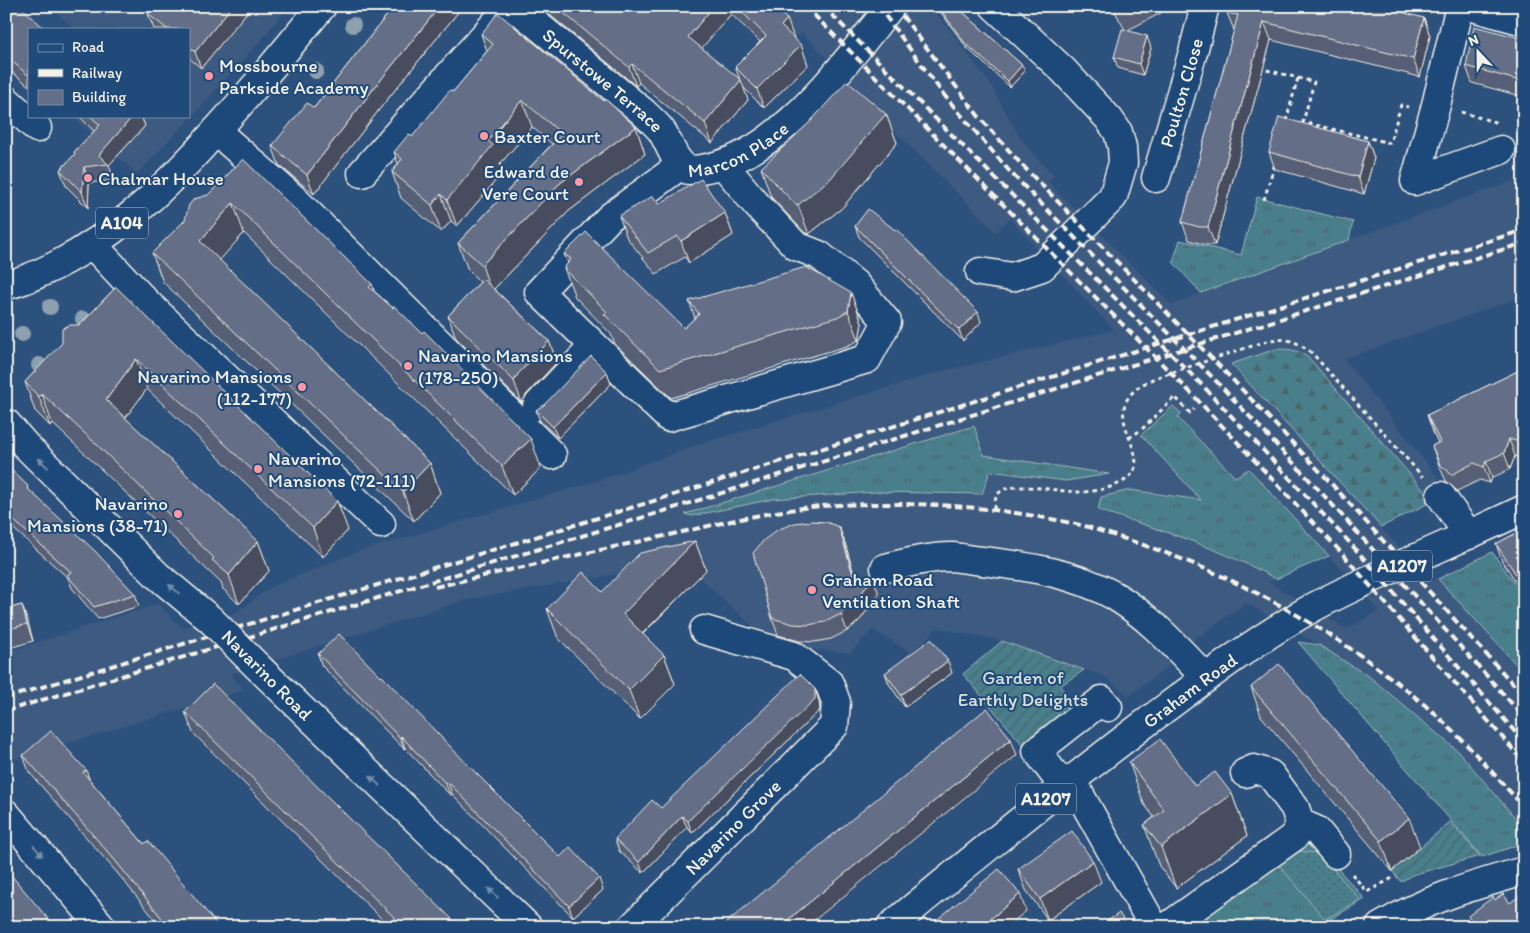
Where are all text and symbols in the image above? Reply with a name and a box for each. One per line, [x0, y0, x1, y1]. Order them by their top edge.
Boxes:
street label: Spurstowe Terrace [538, 23, 669, 137]
legend [28, 28, 190, 118]
north arrow [1452, 28, 1502, 78]
text: N [1466, 31, 1481, 50]
street label: Poulton Close [1154, 36, 1208, 150]
text: Road [72, 38, 105, 56]
place label: Mossbourne Parkside Academy [219, 54, 369, 99]
text: Railway [72, 64, 122, 82]
marker: Mossbourne Parkside Academy [203, 70, 215, 82]
text: Building [72, 88, 126, 106]
street label: Marcon Place [687, 117, 793, 182]
place label: Baxter Court [494, 125, 601, 148]
marker: Baxter Court [478, 130, 490, 142]
place label: Edward de Vere Court [482, 160, 569, 205]
place label: Chalmar House [98, 167, 224, 190]
marker: Chalmar House [82, 172, 94, 184]
marker: Edward de Vere Court [573, 176, 585, 188]
road number: A104 [96, 208, 148, 238]
place label: Navarino Mansions (178-250) [418, 344, 573, 389]
marker: Navarino Mansions (178-250) [402, 360, 414, 372]
place label: Navarino Mansions (112-177) [137, 365, 292, 410]
marker: Navarino Mansions (112-177) [296, 381, 308, 393]
place label: Navarino Mansions (72-111) [268, 447, 416, 492]
one-way arrow [37, 457, 49, 469]
marker: Navarino Mansions (72-111) [252, 463, 264, 475]
place label: Navarino Mansions (38-71) [27, 492, 168, 537]
marker: Navarino Mansions (38-71) [172, 508, 184, 520]
road number: A1207 [1372, 550, 1432, 582]
place label: Graham Road Ventilation Shaft [822, 568, 960, 613]
one-way arrow [167, 583, 180, 594]
marker: Graham Road Ventilation Shaft [806, 584, 818, 596]
street label: Navarino Road [217, 625, 318, 726]
street label: Graham Road [1138, 648, 1242, 733]
park label: Garden of Earthly Delights [958, 666, 1088, 711]
street label: Navarino Grove [680, 774, 785, 879]
one-way arrow [370, 775, 382, 787]
road number: A1207 [1016, 784, 1076, 814]
one-way arrow [32, 844, 43, 857]
one-way arrow [487, 887, 499, 899]

